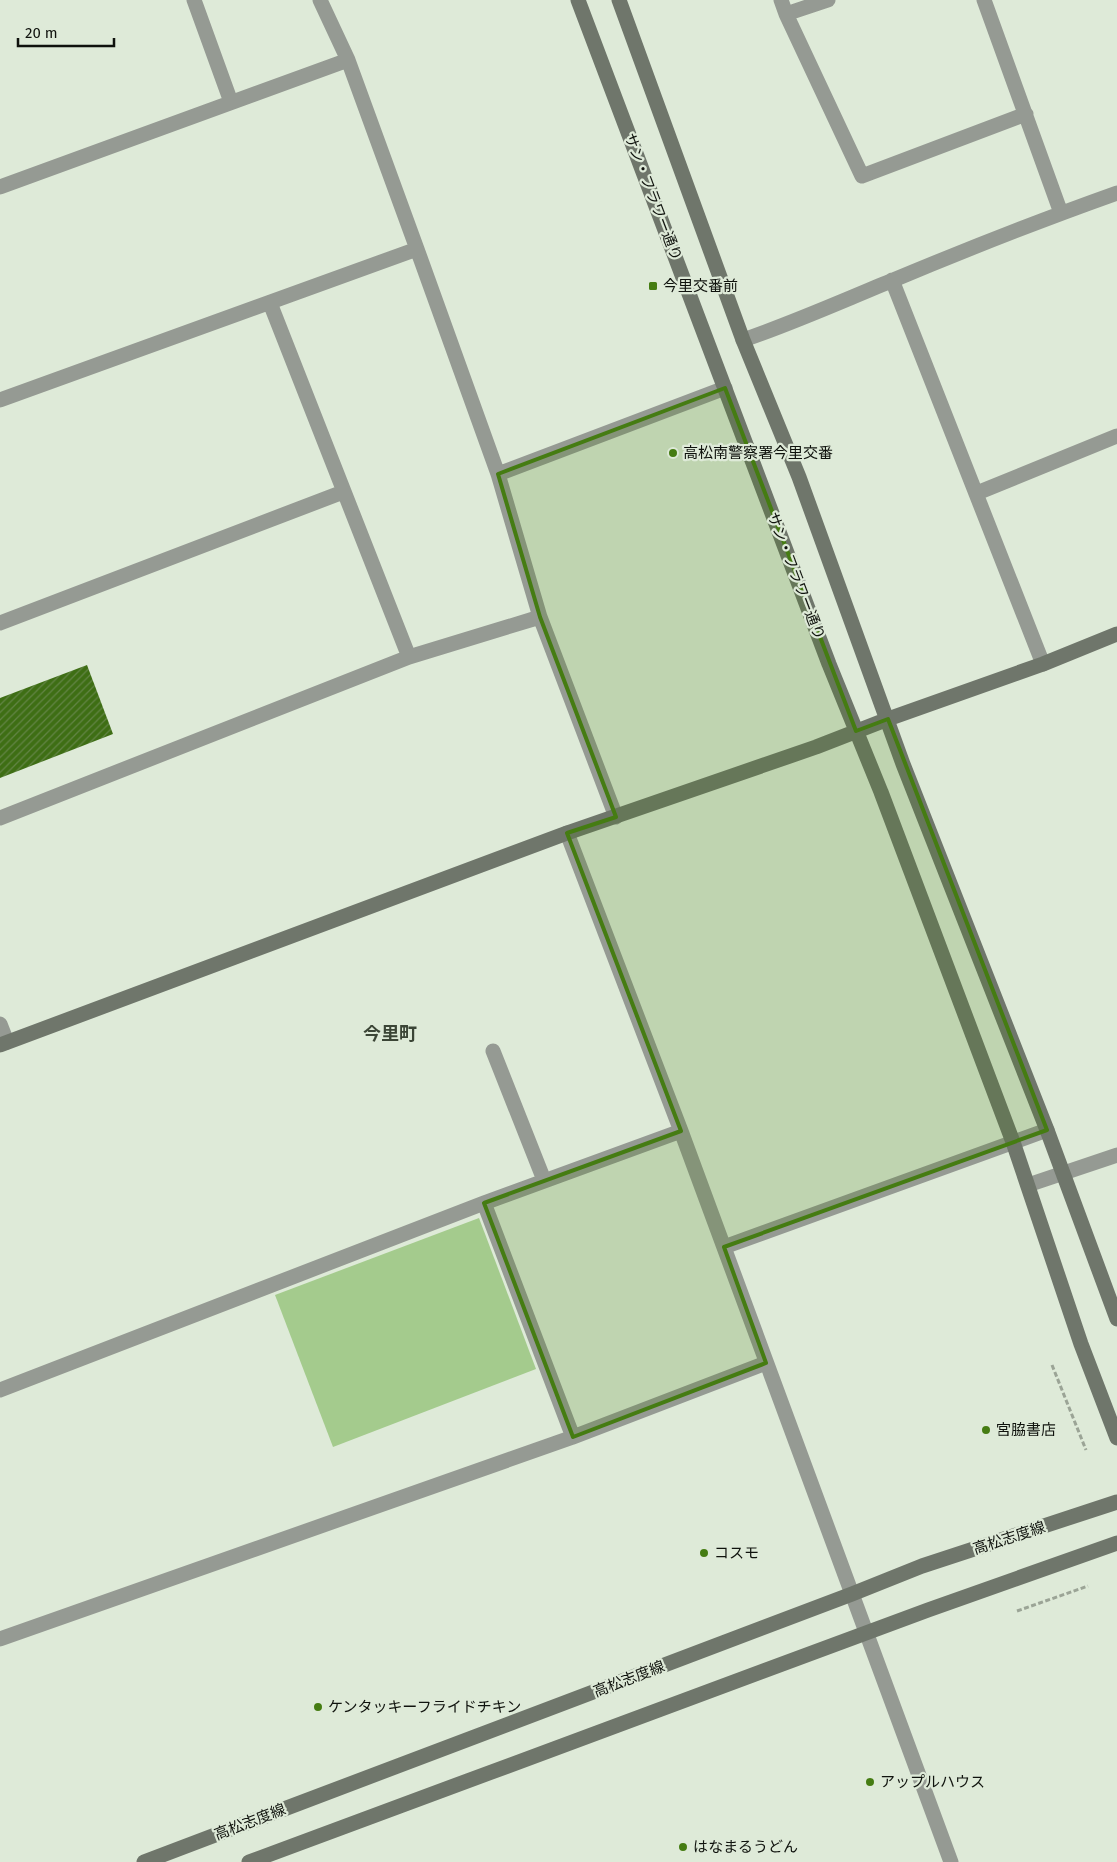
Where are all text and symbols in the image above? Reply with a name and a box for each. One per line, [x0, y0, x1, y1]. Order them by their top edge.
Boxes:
scale bar [18, 15, 114, 47]
text: 20 m [25, 24, 58, 42]
street label: サン・フラワー通り [620, 131, 686, 263]
place label: 今里交番前 [663, 277, 738, 295]
marker: 今里交番前 [647, 280, 659, 292]
place label: 高松南警察署今里交番 [683, 444, 833, 462]
marker: 高松南警察署今里交番 [667, 447, 679, 459]
street label: サン・フラワー通り [763, 510, 829, 642]
district label: 今里町 [363, 1023, 417, 1045]
place label: 宮脇書店 [996, 1421, 1056, 1439]
marker: 宮脇書店 [980, 1424, 992, 1436]
street label: 高松志度線 [971, 1518, 1047, 1558]
place label: コスモ [714, 1544, 759, 1562]
marker: コスモ [698, 1547, 710, 1559]
street label: 高松志度線 [591, 1657, 667, 1701]
place label: ケンタッキーフライドチキン [328, 1698, 521, 1716]
marker: ケンタッキーフライドチキン [312, 1701, 324, 1713]
place label: アップルハウス [880, 1773, 985, 1791]
marker: アップルハウス [864, 1776, 876, 1788]
street label: 高松志度線 [212, 1800, 288, 1844]
place label: はなまるうどん [693, 1838, 798, 1856]
marker: はなまるうどん [677, 1841, 689, 1853]

